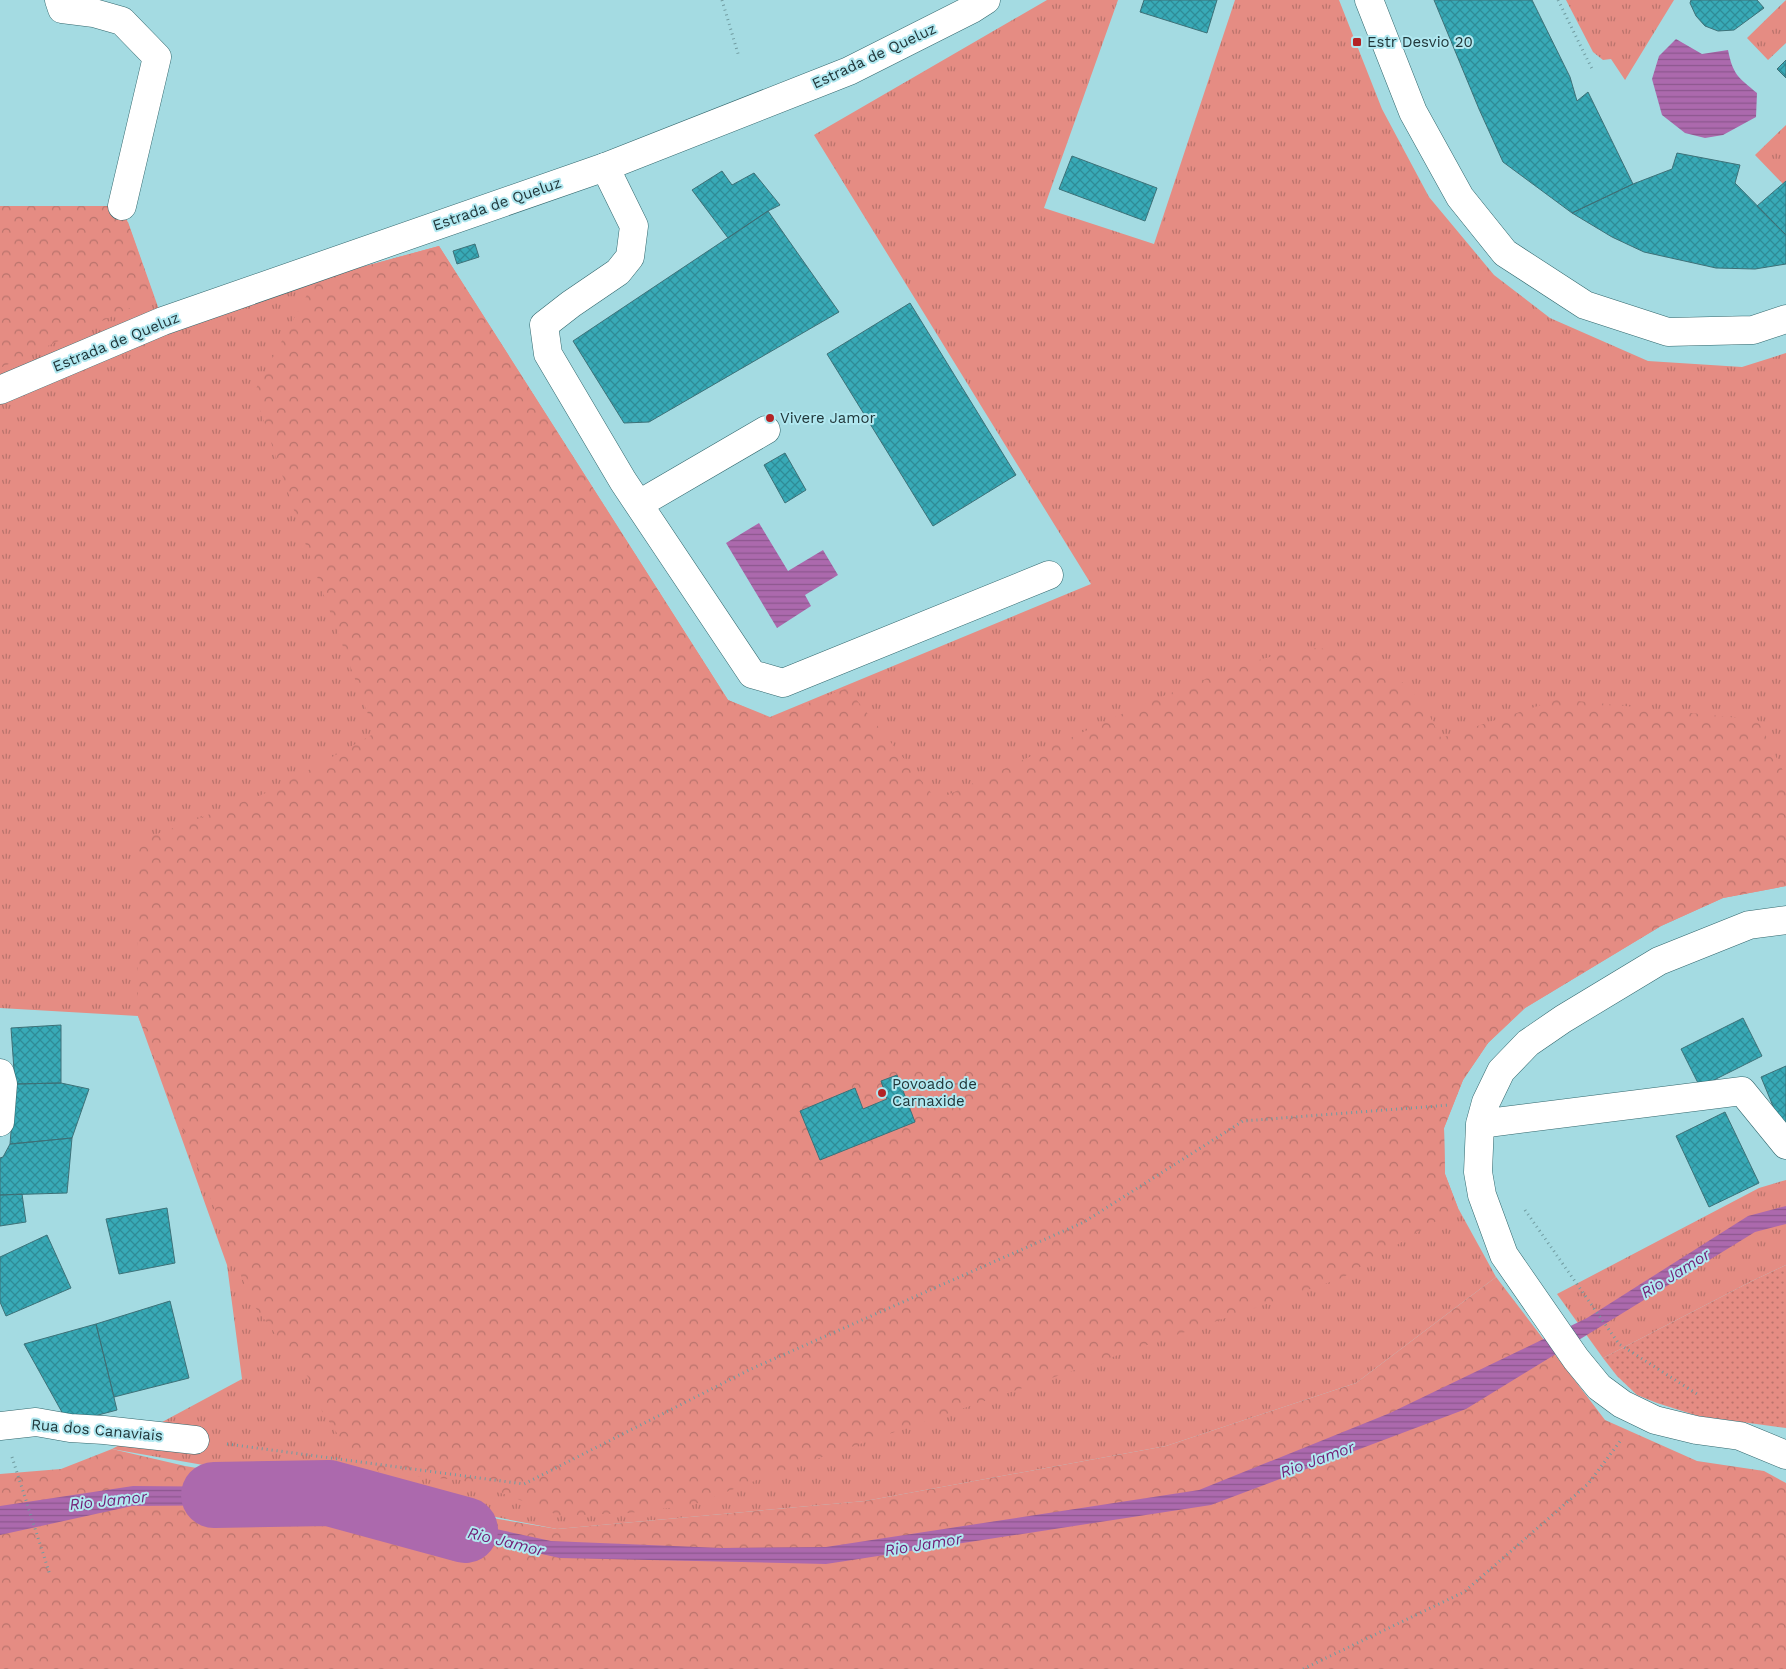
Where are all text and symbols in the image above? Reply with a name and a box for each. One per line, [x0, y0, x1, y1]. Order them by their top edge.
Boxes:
street label: Estrada de Queluz [809, 19, 939, 93]
place label: Estr Desvio 20 [1367, 33, 1473, 51]
marker: Estr Desvio 20 [1351, 36, 1363, 48]
street label: Estrada de Queluz [430, 174, 564, 234]
street label: Estrada de Queluz [50, 308, 182, 376]
place label: Vivere Jamor [780, 409, 876, 427]
marker: Vivere Jamor [764, 412, 776, 424]
place label: Povoado de Carnaxide [892, 1075, 977, 1110]
marker: Povoado de Carnaxide [876, 1087, 888, 1099]
water label: Rio Jamor [1637, 1244, 1714, 1302]
street label: Rua dos Canaviais [30, 1415, 164, 1445]
water label: Rio Jamor [1277, 1437, 1358, 1482]
water label: Rio Jamor [68, 1487, 149, 1514]
water label: Rio Jamor [466, 1523, 547, 1560]
water label: Rio Jamor [883, 1529, 964, 1560]

